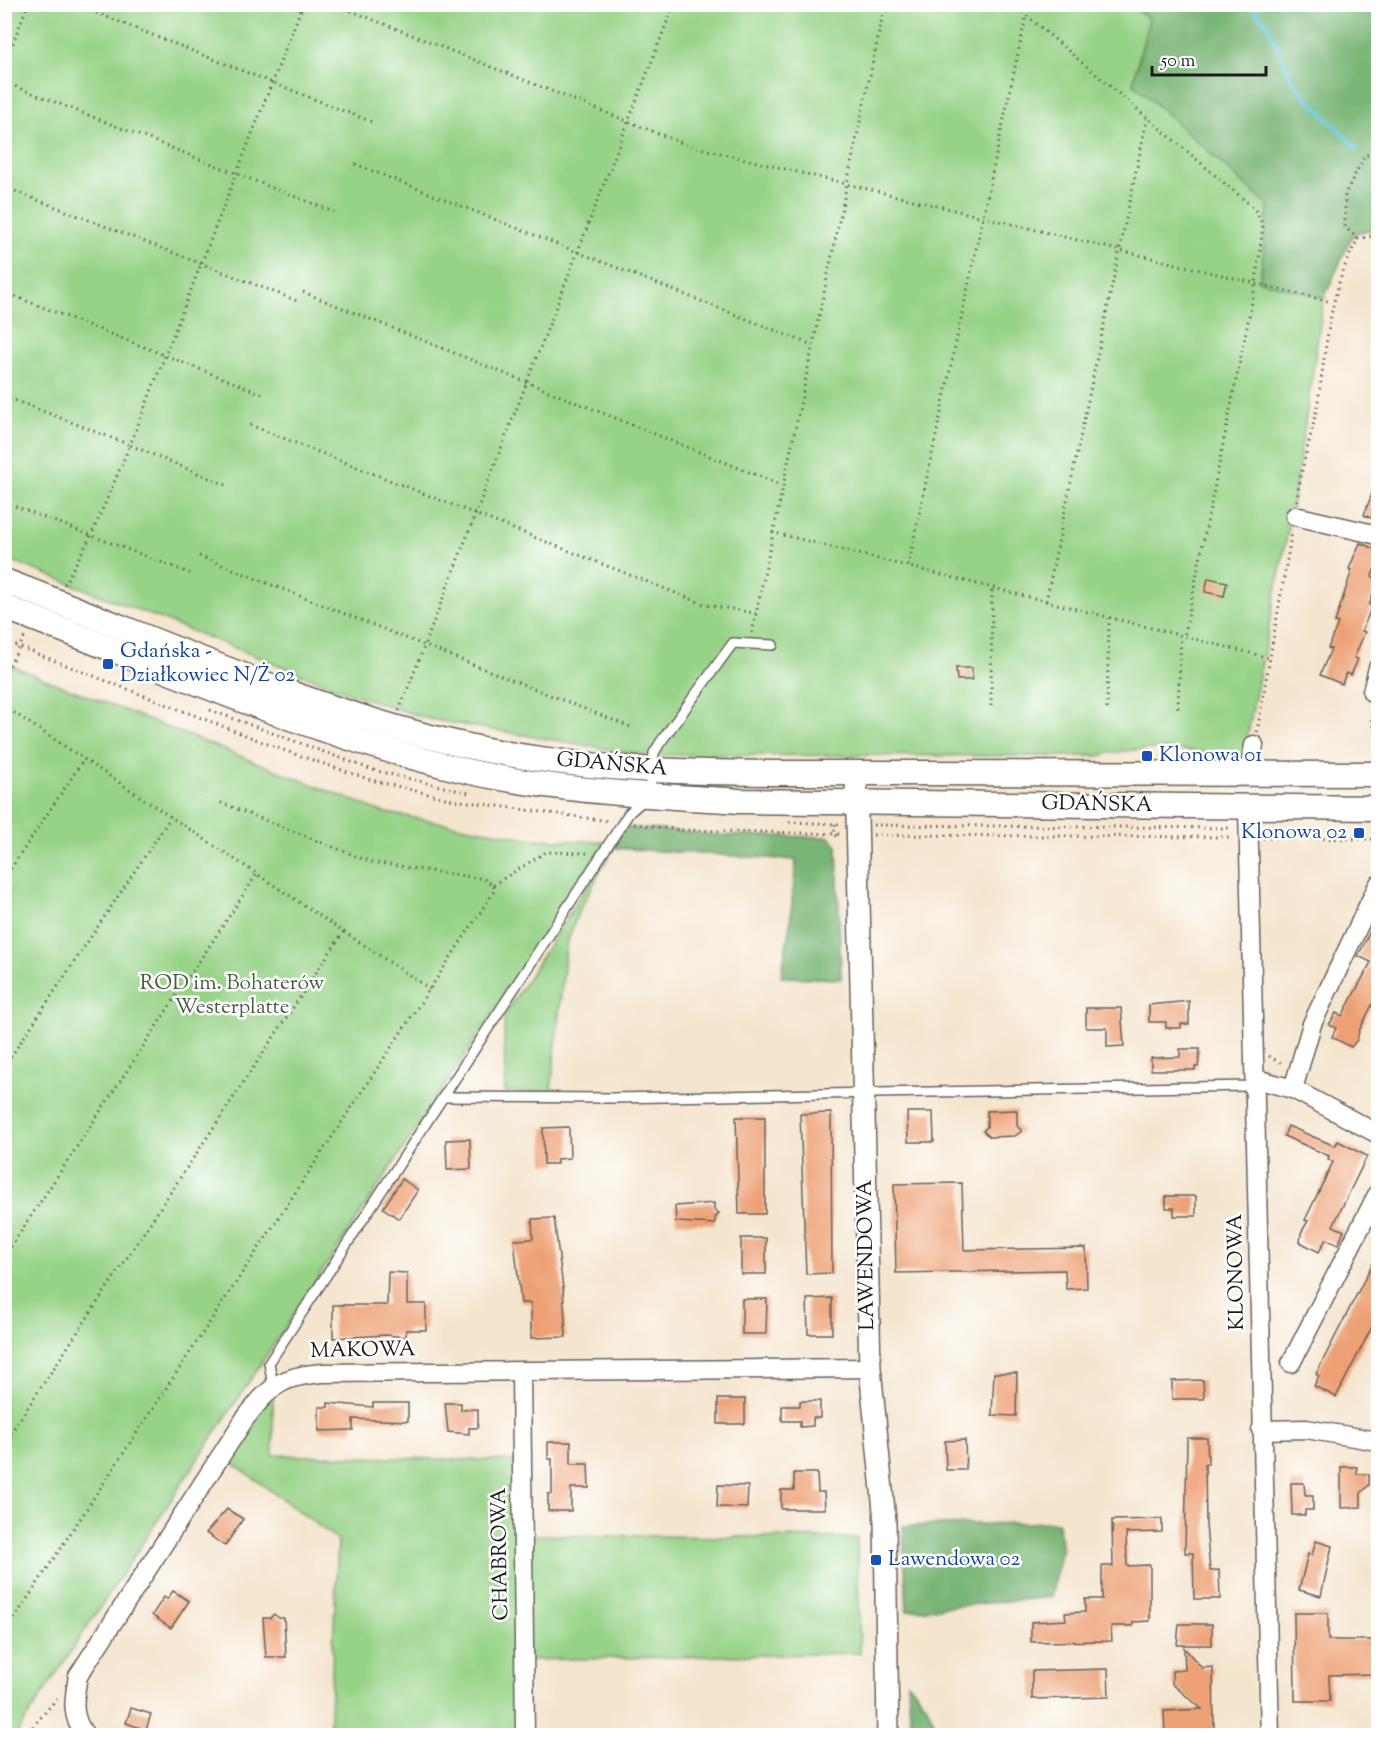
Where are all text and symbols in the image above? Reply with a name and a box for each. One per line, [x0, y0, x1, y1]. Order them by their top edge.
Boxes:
scale bar [1152, 39, 1266, 77]
text: 50 m [1160, 49, 1196, 75]
place label: Gdańska - Działkowiec N/Ż 02 [120, 637, 295, 691]
marker: Gdańska - Działkowiec N/Ż 02 [101, 657, 115, 671]
place label: Klonowa 01 [1159, 741, 1262, 771]
street label: GDAŃSKA [555, 745, 669, 785]
marker: Klonowa 01 [1140, 749, 1154, 763]
street label: GDAŃSKA [1041, 789, 1153, 821]
place label: Klonowa 02 [1241, 818, 1347, 848]
marker: Klonowa 02 [1352, 826, 1366, 840]
park label: ROD im. Bohaterów Westerplatte [140, 969, 325, 1023]
street label: LAWENDOWA [851, 1179, 883, 1331]
street label: KLONOWA [1221, 1213, 1253, 1331]
street label: MAKOWA [310, 1335, 416, 1367]
street label: CHABROWA [485, 1487, 517, 1621]
place label: Lawendowa 02 [888, 1545, 1020, 1575]
marker: Lawendowa 02 [869, 1553, 883, 1567]

